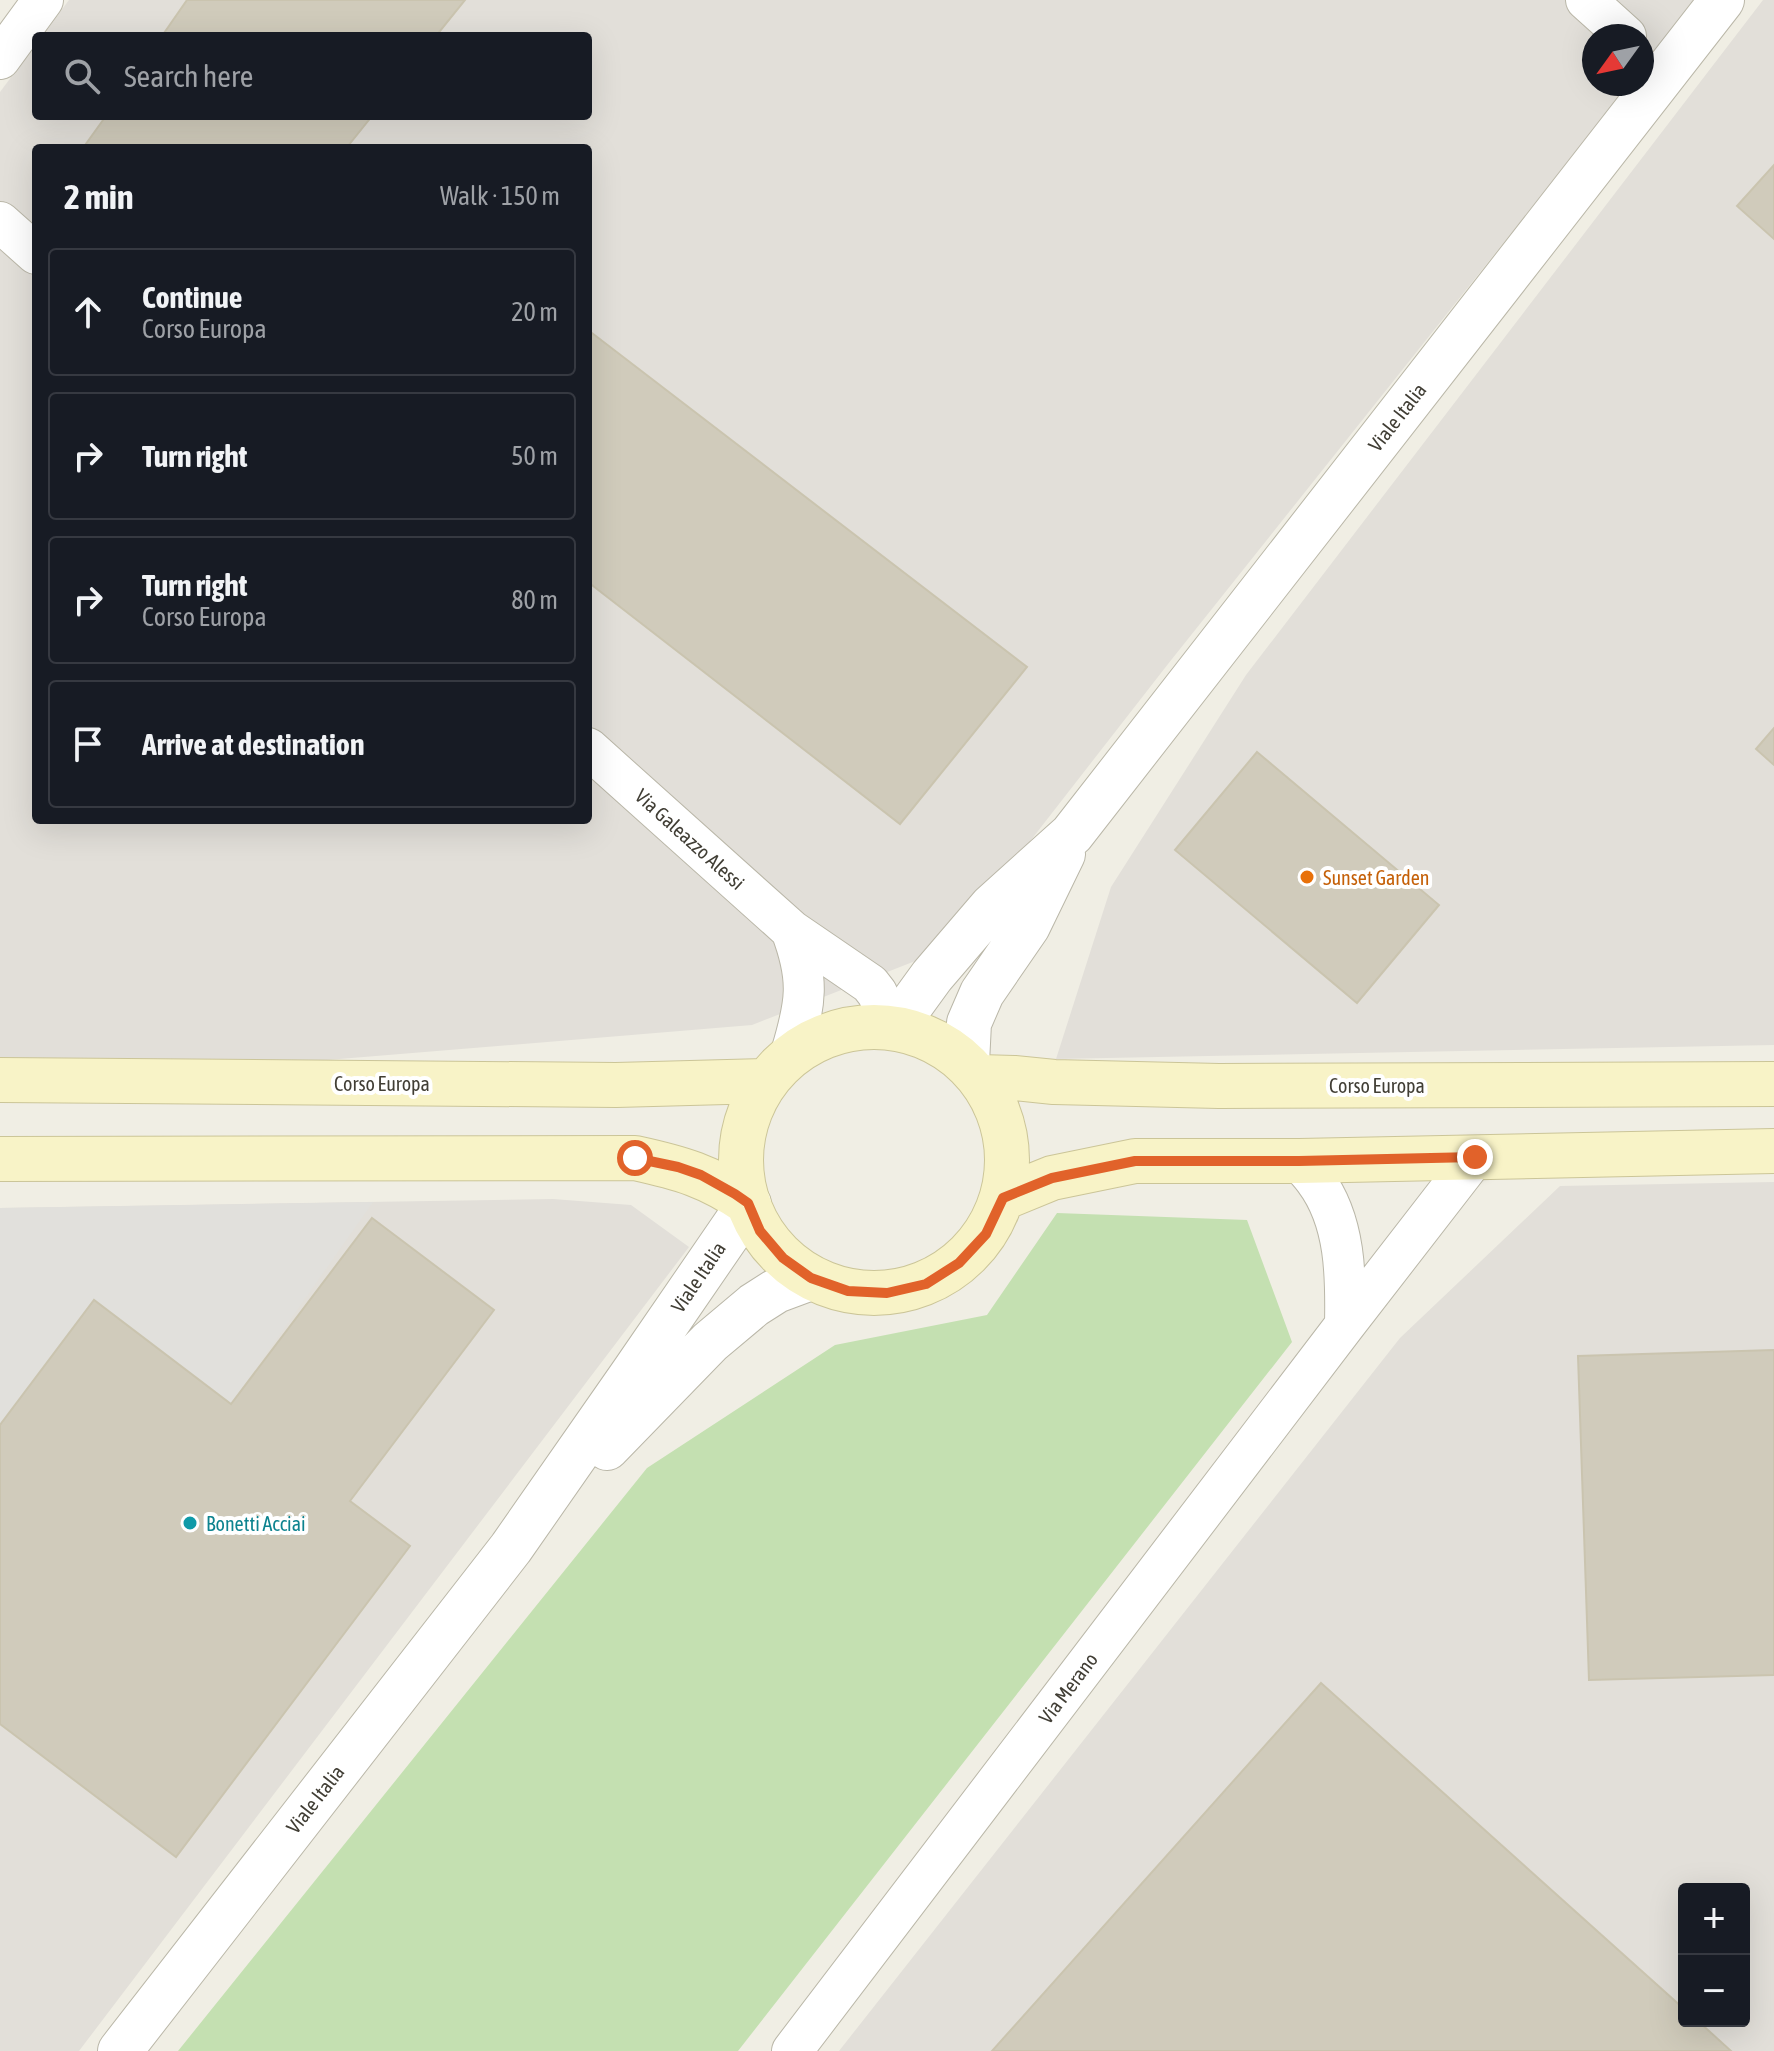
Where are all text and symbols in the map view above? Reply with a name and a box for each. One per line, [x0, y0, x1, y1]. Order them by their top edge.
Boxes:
north arrow [1582, 24, 1654, 96]
search box [32, 32, 592, 120]
icon: search [60, 54, 104, 98]
text: Search here [124, 59, 253, 93]
text: 2 min [64, 177, 133, 216]
text: Walk · 150 m [440, 181, 560, 211]
text: Continue [142, 280, 242, 314]
icon: ahead [66, 290, 110, 334]
text: 20 m [511, 297, 558, 327]
text: Corso Europa [142, 314, 267, 344]
street label: Viale Italia [1363, 378, 1431, 456]
icon: right [66, 434, 110, 478]
text: Turn right [142, 439, 248, 473]
text: 50 m [511, 441, 558, 471]
text: Turn right [142, 568, 248, 602]
icon: right [66, 578, 110, 622]
text: 80 m [511, 585, 558, 615]
text: Corso Europa [142, 602, 267, 632]
icon: arrive [66, 722, 110, 766]
text: Arrive at destination [142, 727, 364, 761]
street label: Via Galeazzo Alessi [631, 784, 749, 894]
place label: Sunset Garden [1323, 866, 1429, 889]
marker: Sunset Garden [1298, 868, 1316, 886]
street label: Corso Europa [334, 1072, 430, 1095]
street label: Corso Europa [1329, 1074, 1425, 1097]
route end [1457, 1139, 1493, 1175]
route start [617, 1140, 653, 1176]
street label: Viale Italia [666, 1237, 730, 1317]
place label: Bonetti Acciai [206, 1512, 306, 1535]
marker: Bonetti Acciai [181, 1514, 199, 1532]
street label: Via Merano [1034, 1648, 1102, 1728]
street label: Viale Italia [281, 1760, 349, 1838]
map controls [1678, 1883, 1750, 2027]
button: + [1678, 1883, 1750, 1955]
button: − [1678, 1955, 1750, 2027]

